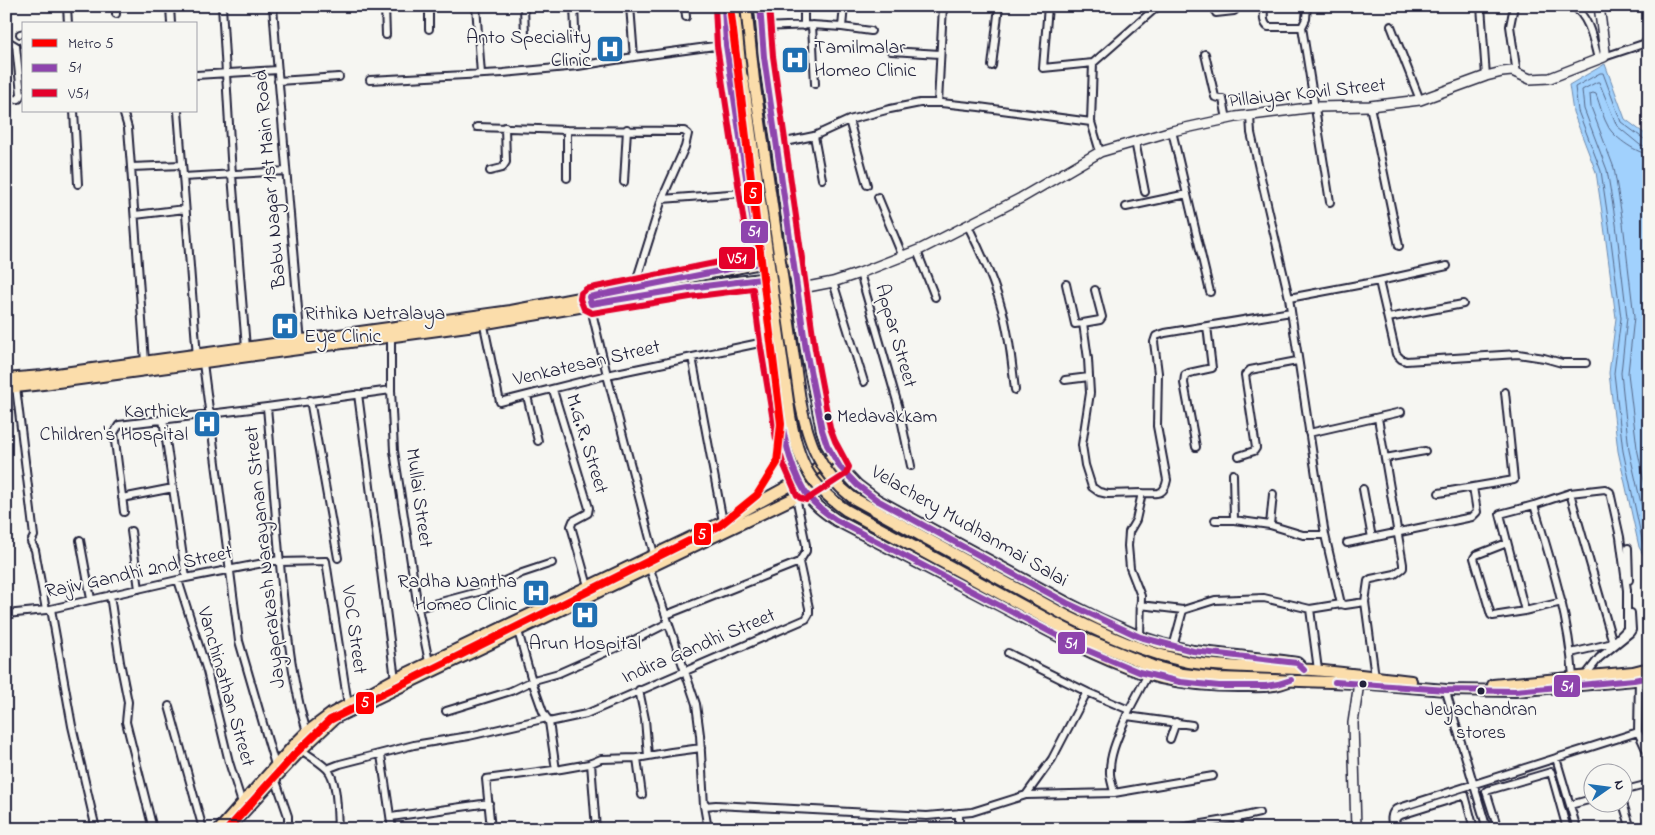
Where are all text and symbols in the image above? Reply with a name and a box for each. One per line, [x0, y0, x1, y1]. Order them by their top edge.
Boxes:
legend [22, 22, 198, 112]
place label: Anto Speciality Clinic [466, 24, 591, 76]
text: Metro 5 [68, 33, 114, 55]
hospital icon: Anto Speciality Clinic [595, 34, 625, 64]
place label: Tamilmalar Homeo Clinic [814, 34, 916, 86]
hospital icon: Tamilmalar Homeo Clinic [780, 45, 810, 75]
text: 51 [68, 57, 82, 79]
street label: Babu Nagar 1st Main Road [247, 68, 296, 291]
street label: Pillaiyar Kovil Street [1227, 71, 1388, 117]
text: V51 [67, 83, 89, 105]
line badge: 5 [743, 181, 763, 205]
text: 5 [749, 184, 757, 205]
line badge: 51 [740, 220, 769, 244]
text: 51 [748, 222, 761, 243]
line badge: V51 [718, 246, 756, 270]
text: V51 [726, 249, 747, 270]
street label: Appar Street [866, 281, 924, 391]
place label: Rithika Netralaya Eye Clinic [304, 300, 445, 352]
hospital icon: Rithika Netralaya Eye Clinic [270, 311, 300, 341]
street label: Venkatesan Street [510, 333, 663, 395]
street label: M.G.R. Street [557, 390, 615, 498]
place label: Karthick Children's Hospital [39, 398, 188, 450]
place label: Medavakkam [837, 404, 937, 431]
hospital icon: Karthick Children's Hospital [192, 409, 222, 439]
marker: Medavakkam [823, 412, 833, 422]
street label: Jayaprakash Narayanan Street [238, 424, 294, 690]
street label: Mullai Street [397, 446, 439, 550]
street label: Velachery Mudhanmai Salai [864, 458, 1073, 595]
line badge: 5 [693, 522, 712, 546]
text: 5 [698, 525, 706, 546]
street label: Rajiv Gandhi 2nd Street [42, 539, 236, 607]
place label: Radha Nantha Homeo Clinic [397, 568, 517, 620]
hospital icon: Radha Nantha Homeo Clinic [521, 578, 551, 608]
street label: VOC Street [332, 583, 374, 676]
hospital icon: Arun Hospital [570, 600, 600, 630]
street label: Indira Gandhi Street [618, 601, 781, 692]
street label: Vanchinathan Street [188, 603, 262, 771]
place label: Arun Hospital [529, 630, 641, 659]
line badge: 51 [1057, 631, 1086, 655]
text: 51 [1065, 634, 1078, 655]
line badge: 51 [1553, 674, 1581, 698]
text: 51 [1561, 677, 1574, 698]
unlabelled marker [1358, 679, 1368, 689]
marker: Jeyachandran stores [1476, 686, 1486, 696]
line badge: 5 [355, 691, 375, 715]
text: 5 [361, 693, 369, 714]
place label: Jeyachandran stores [1425, 697, 1537, 747]
north arrow [1582, 762, 1632, 812]
text: N [1608, 778, 1630, 792]

